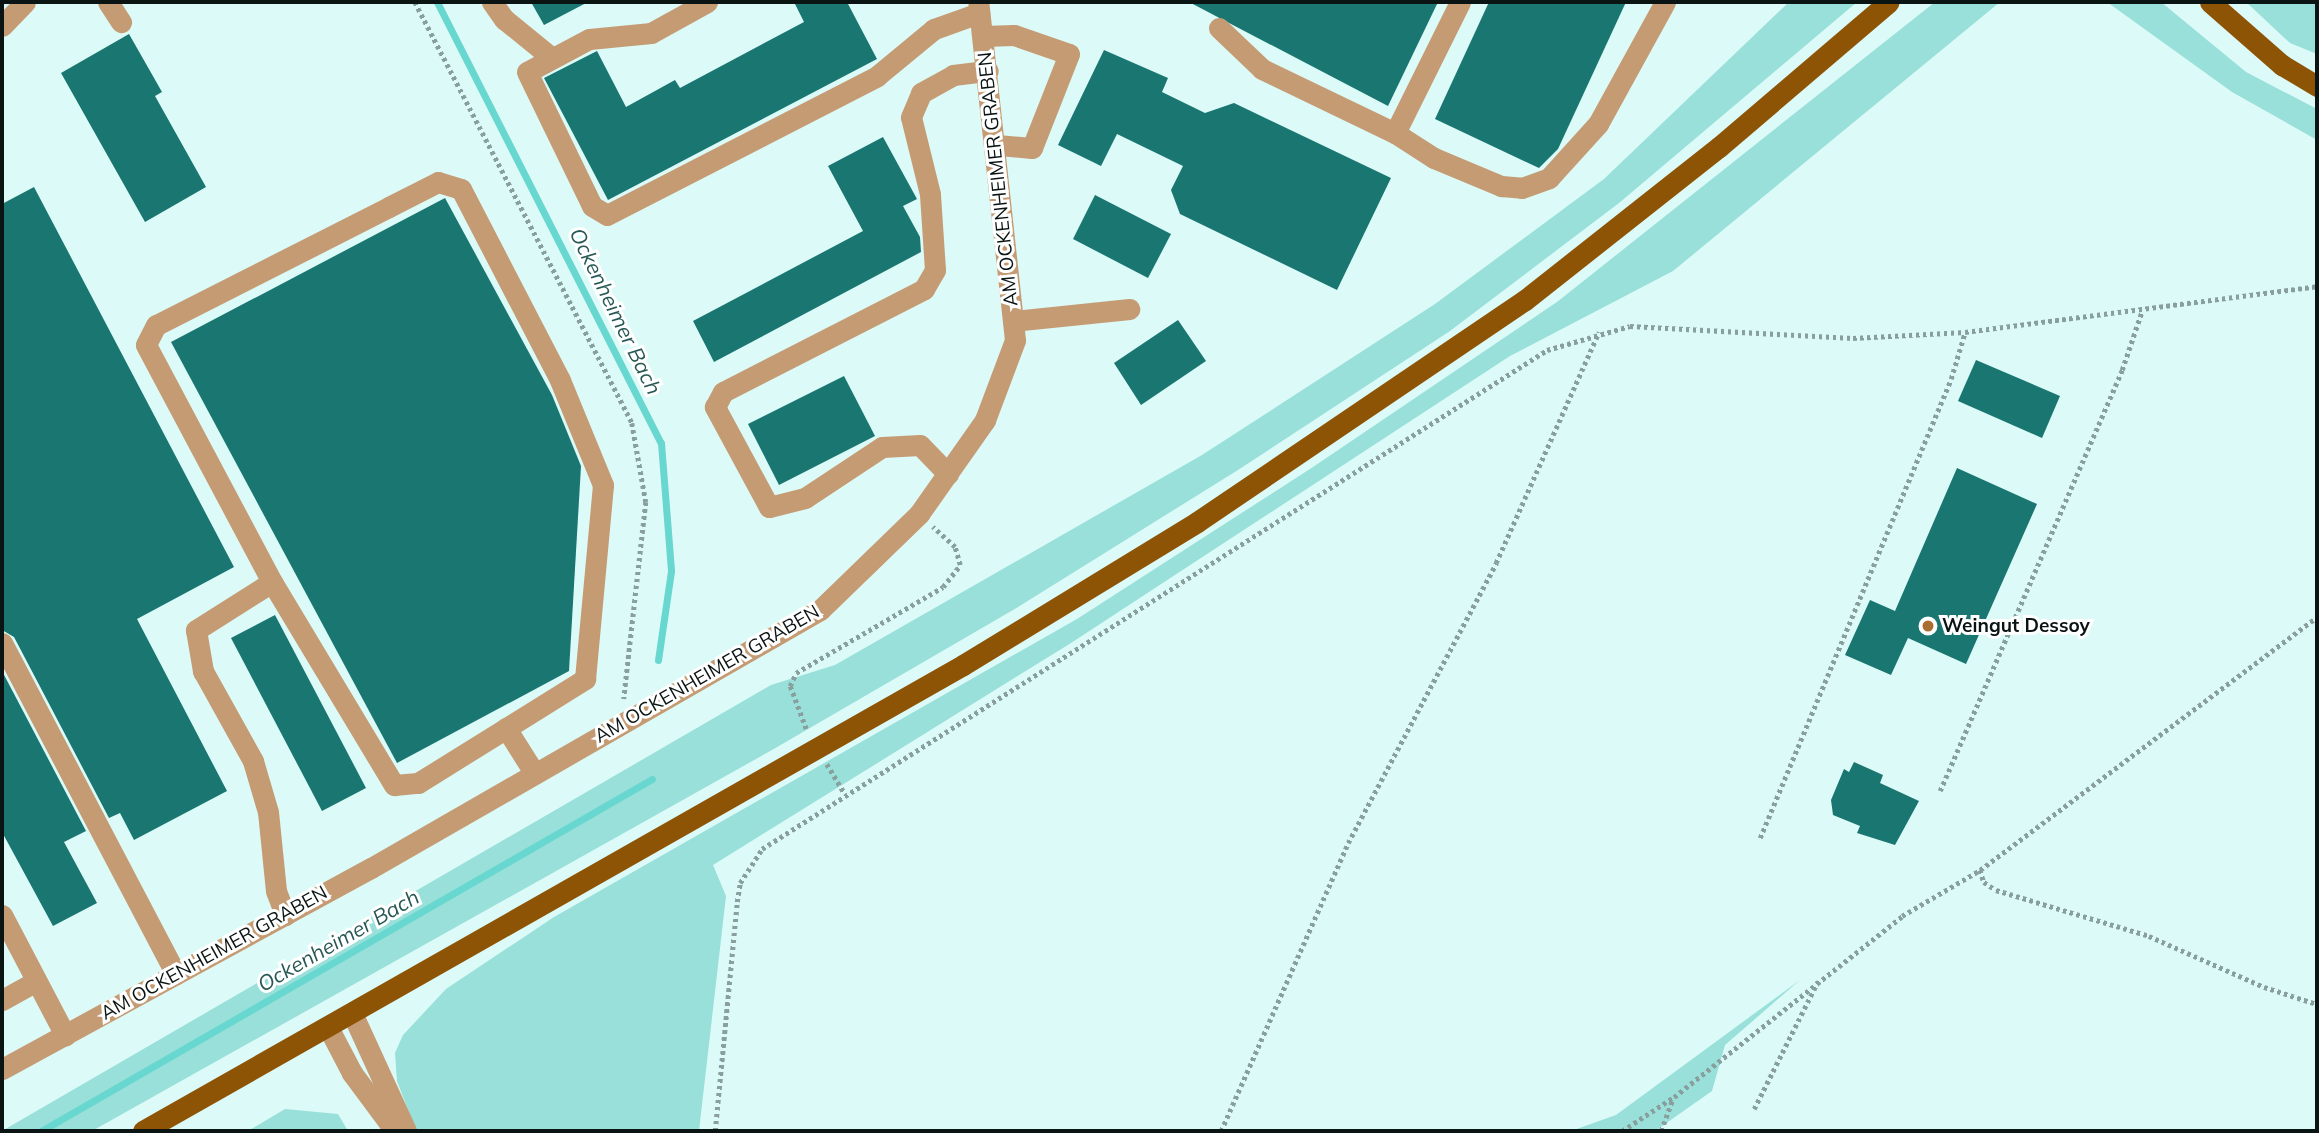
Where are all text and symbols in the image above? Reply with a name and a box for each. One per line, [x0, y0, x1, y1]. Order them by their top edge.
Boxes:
street label: AM OCKENHEIMER GRABEN [973, 51, 1023, 307]
water label: Ockenheimer Bach [565, 224, 667, 398]
street label: AM OCKENHEIMER GRABEN [591, 600, 823, 748]
place label: Weingut Dessoy [1942, 615, 2090, 637]
marker: Weingut Dessoy [1920, 618, 1936, 634]
street label: AM OCKENHEIMER GRABEN [97, 881, 331, 1025]
water label: Ockenheimer Bach [253, 884, 423, 996]

